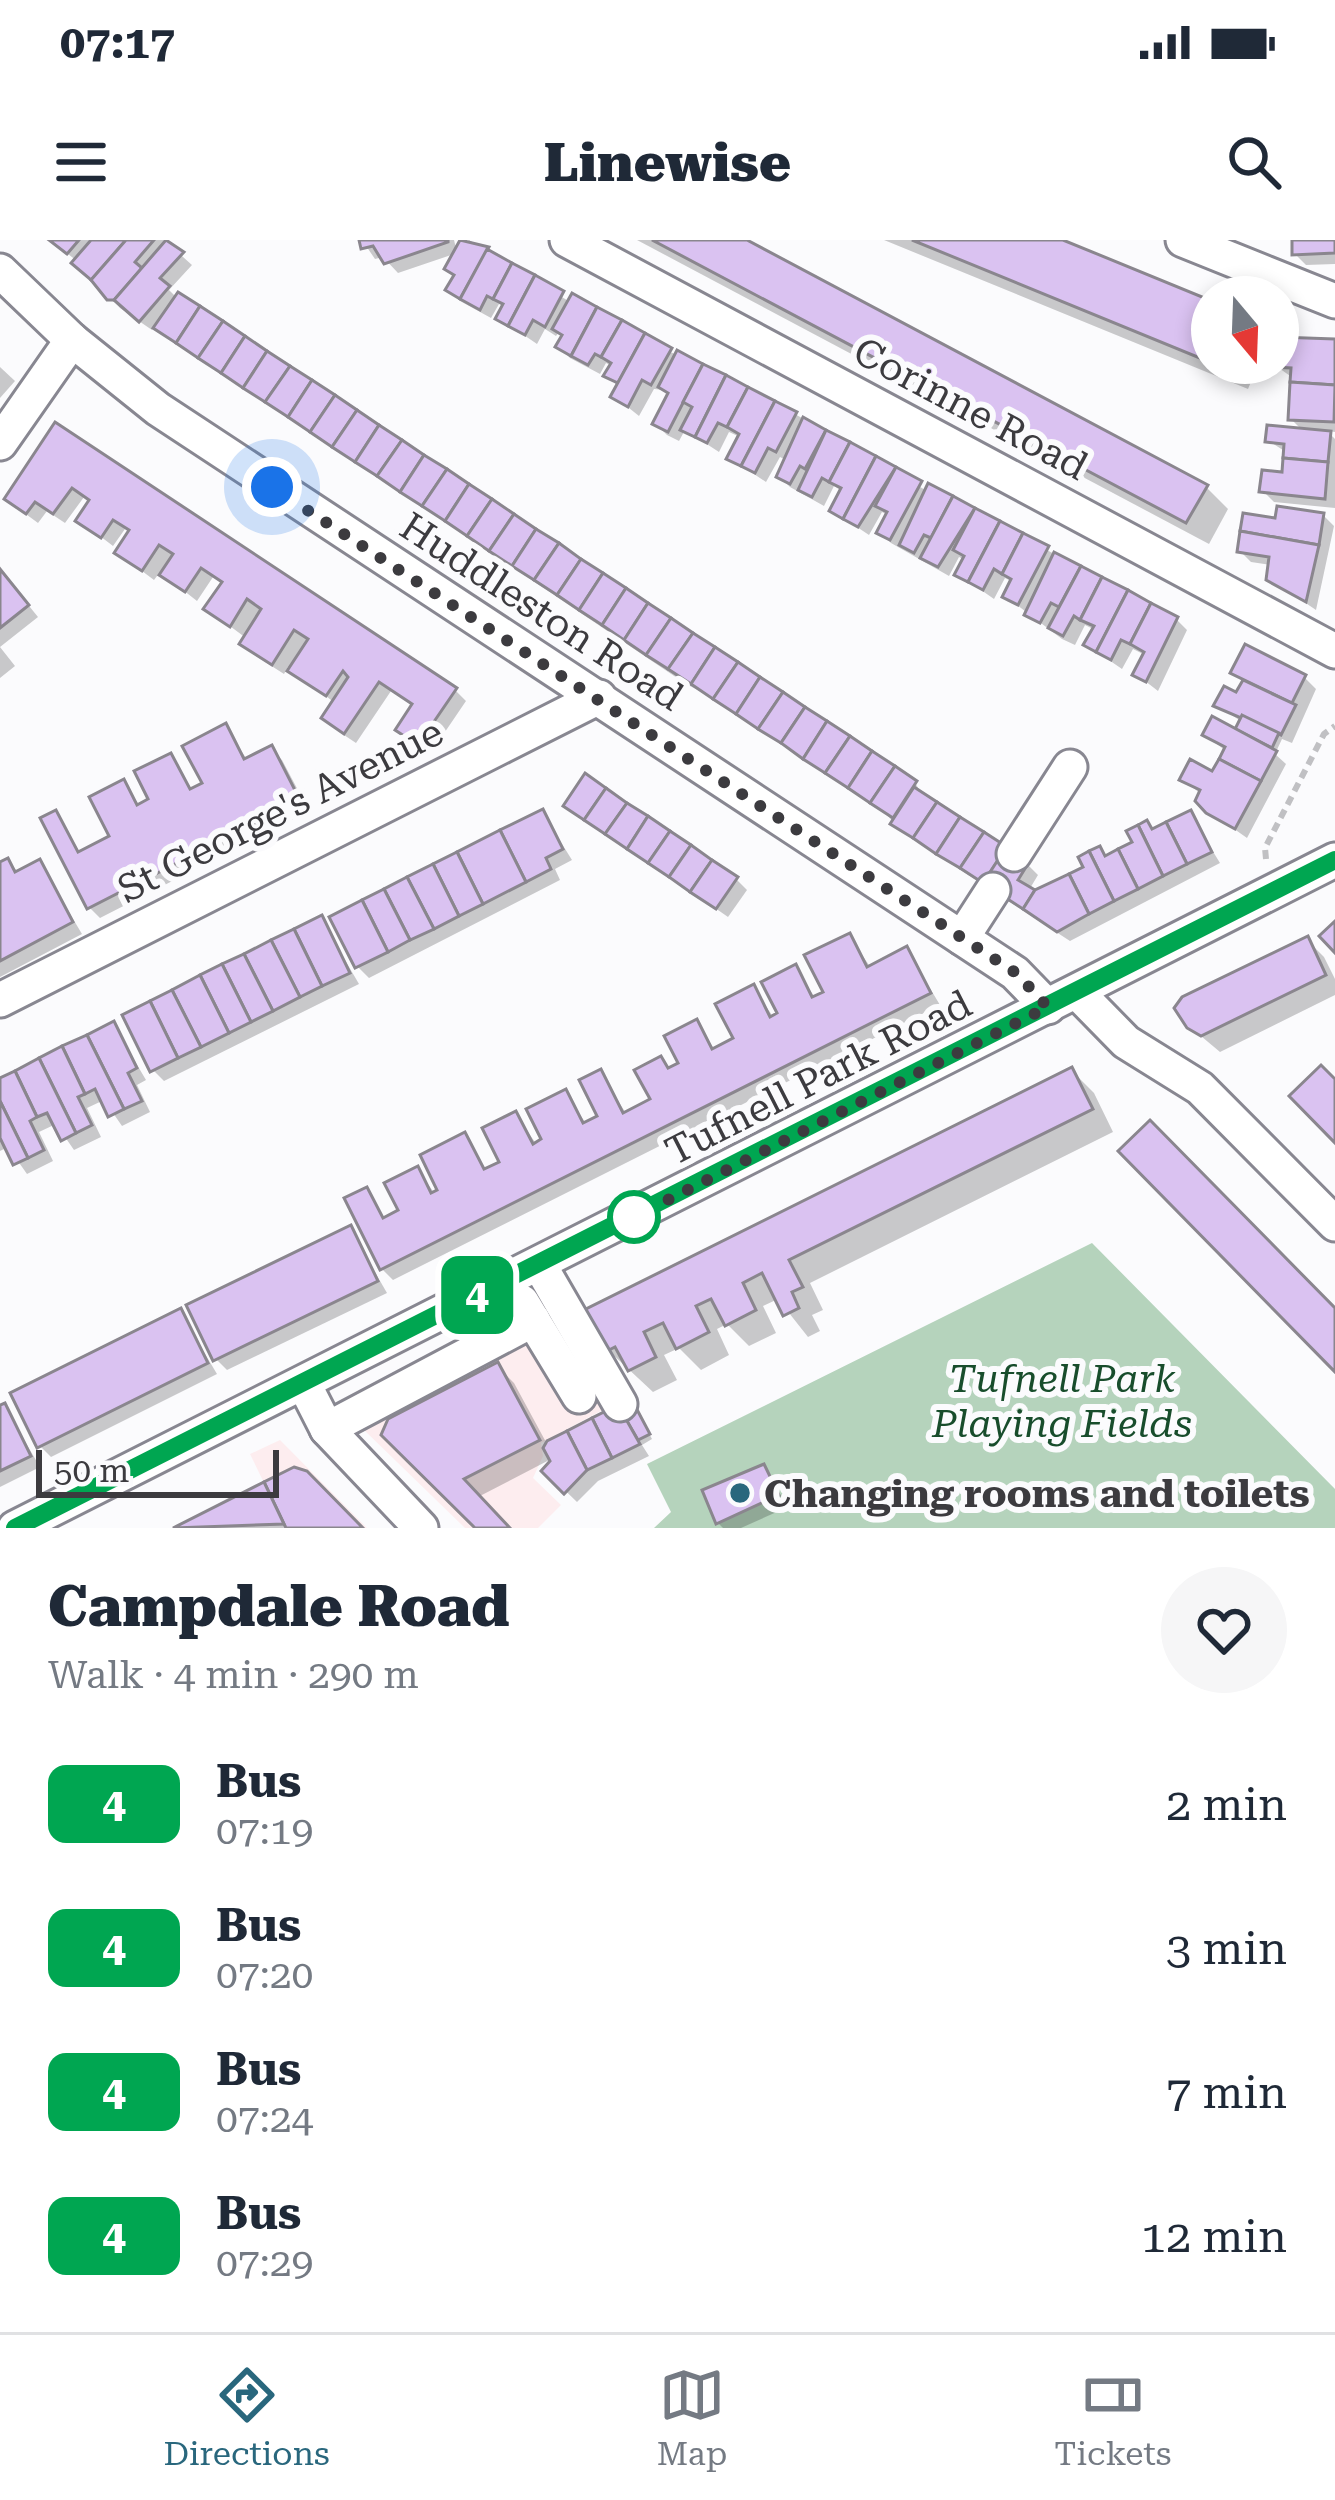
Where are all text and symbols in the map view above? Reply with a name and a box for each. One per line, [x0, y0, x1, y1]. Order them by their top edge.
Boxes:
text: 07:17 [60, 16, 175, 69]
icon: menu [48, 129, 114, 195]
icon: search [1221, 129, 1287, 195]
text: Linewise [544, 131, 791, 194]
north arrow [1191, 276, 1299, 384]
map controls [1191, 276, 1299, 384]
street label: Corinne Road [846, 328, 1095, 490]
your location [242, 457, 302, 517]
street label: Huddleston Road [392, 503, 691, 720]
street label: St George's Avenue [110, 709, 451, 913]
street label: Tufnell Park Road [658, 981, 979, 1175]
unlabelled marker [609, 1192, 659, 1242]
line badge: 4 [438, 1256, 516, 1334]
text: 4 [465, 1270, 489, 1319]
park label: Tufnell Park Playing Fields [931, 1356, 1192, 1447]
scale bar [36, 1444, 279, 1497]
text: 50 m [54, 1451, 129, 1490]
place label: Changing rooms and toilets [764, 1471, 1310, 1517]
marker: Changing rooms and toilets [727, 1480, 753, 1506]
button: heart [1161, 1567, 1287, 1693]
text: Campdale Road [48, 1573, 509, 1640]
text: Walk · 4 min · 290 m [48, 1652, 419, 1698]
text: Bus [216, 1755, 301, 1808]
text: 2 min [1166, 1778, 1287, 1831]
text: 4 [102, 1779, 126, 1828]
text: 07:19 [216, 1808, 313, 1854]
text: Bus [216, 1899, 301, 1952]
text: 3 min [1166, 1922, 1287, 1975]
text: 4 [102, 1923, 126, 1972]
text: 07:20 [216, 1952, 313, 1998]
text: Bus [216, 2043, 301, 2096]
text: 7 min [1166, 2066, 1287, 2119]
text: 4 [102, 2067, 126, 2116]
text: 07:24 [216, 2096, 313, 2142]
text: Bus [216, 2187, 301, 2240]
text: 12 min [1141, 2210, 1287, 2263]
text: 4 [102, 2211, 126, 2260]
text: 07:29 [216, 2240, 313, 2286]
tab: Directions [164, 2362, 330, 2473]
tab: Map [657, 2362, 727, 2473]
tab: Tickets [1054, 2362, 1171, 2473]

